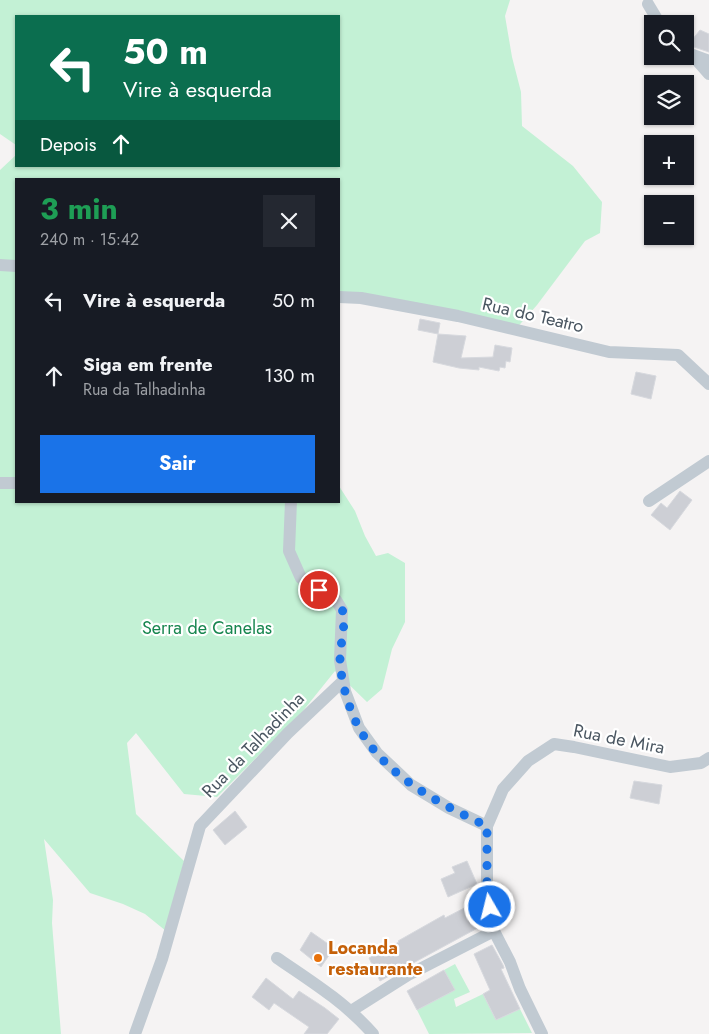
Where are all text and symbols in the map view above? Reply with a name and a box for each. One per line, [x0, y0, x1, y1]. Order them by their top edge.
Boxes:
map controls [644, 15, 694, 245]
button: search [644, 15, 694, 65]
text: 50 m [123, 27, 208, 77]
icon: left [40, 35, 105, 100]
text: Vire à esquerda [123, 73, 272, 105]
button: layers [644, 75, 694, 125]
icon: ahead [107, 130, 135, 158]
text: Depois [40, 131, 97, 158]
button: + [644, 135, 694, 185]
text: 3 min [40, 187, 118, 230]
button: close [263, 195, 315, 247]
button: − [644, 195, 694, 245]
text: 240 m · 15:42 [40, 228, 139, 251]
icon: left [40, 287, 68, 315]
text: Vire à esquerda [83, 287, 225, 314]
text: 50 m [272, 287, 315, 314]
street label: Rua do Teatro [480, 291, 587, 339]
text: Siga em frente [83, 351, 213, 378]
icon: ahead [40, 362, 68, 390]
text: 130 m [264, 362, 315, 389]
text: Rua da Talhadinha [83, 378, 206, 401]
button: Sair [40, 435, 315, 493]
pin [298, 569, 340, 611]
icon: arrive [305, 576, 333, 604]
park label: Serra de Canelas [142, 615, 272, 641]
street label: Rua da Talhadinha [196, 686, 310, 804]
street label: Rua de Mira [571, 717, 667, 761]
position arrow [463, 880, 515, 932]
place label: Locanda restaurante [328, 935, 423, 982]
marker: Locanda restaurante [312, 952, 324, 964]

